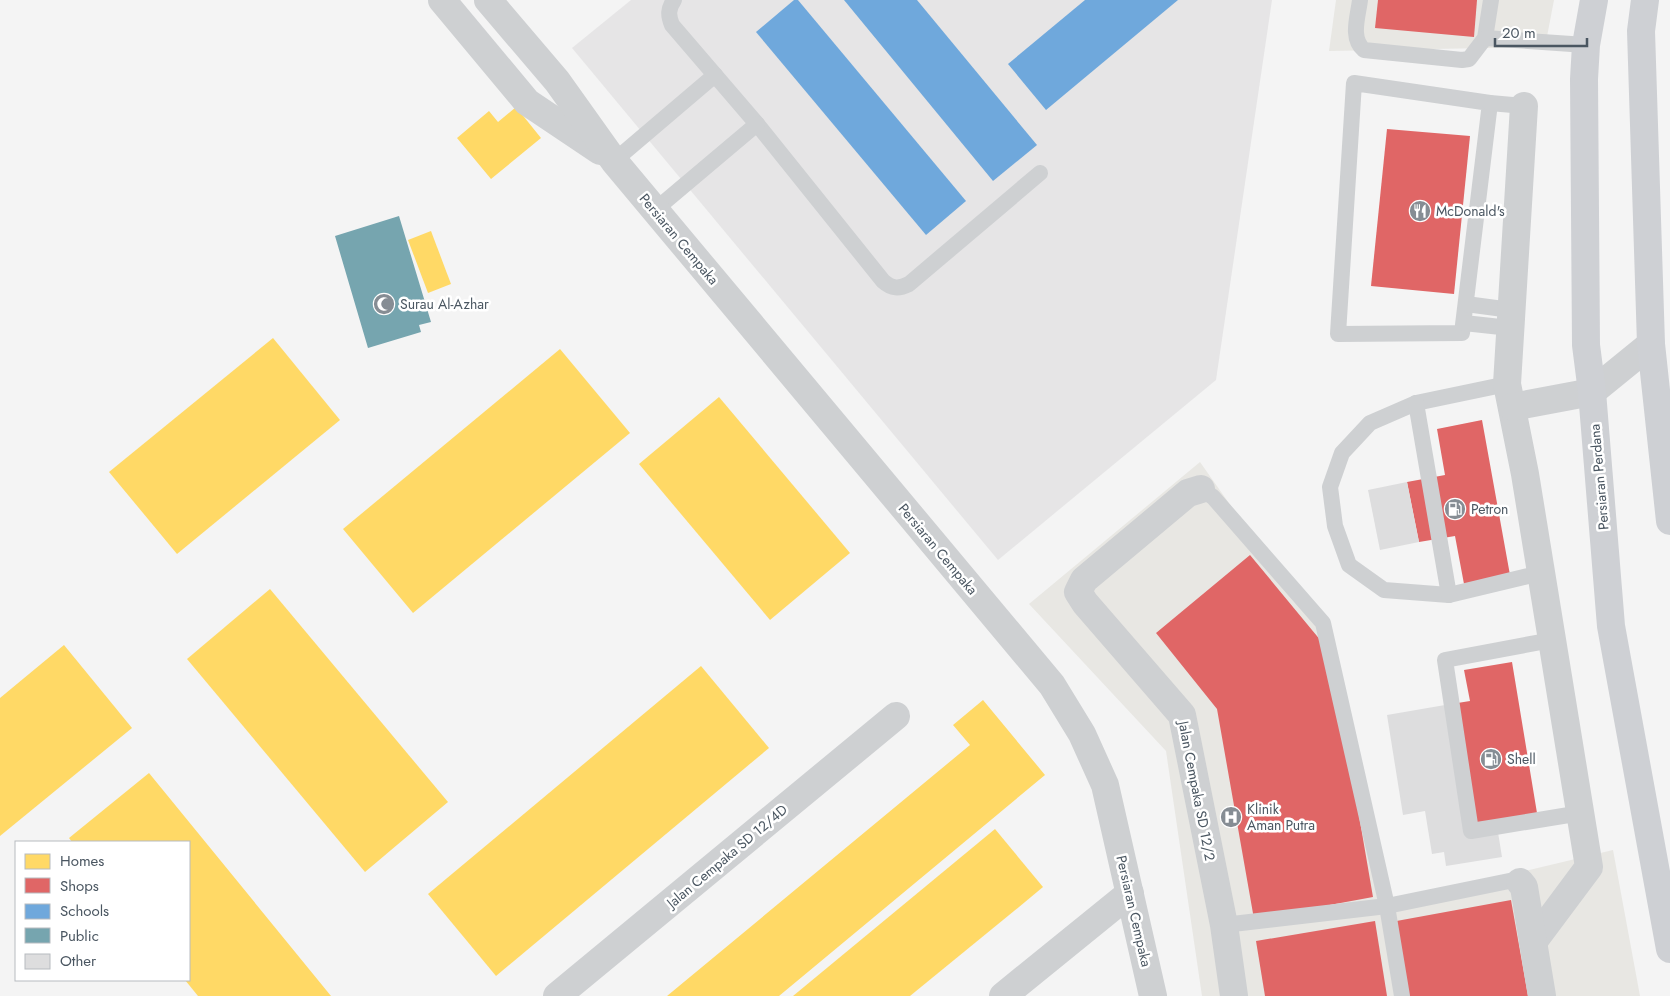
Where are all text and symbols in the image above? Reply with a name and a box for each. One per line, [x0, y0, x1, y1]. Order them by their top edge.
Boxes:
scale bar [1495, 15, 1588, 47]
text: 20 m [1502, 22, 1536, 44]
street label: Persiaran Cempaka [635, 189, 723, 289]
restaurant icon: McDonald's [1408, 199, 1432, 223]
place label: McDonald's [1436, 201, 1505, 221]
mosque icon: Surau Al-Azhar [372, 292, 396, 316]
place label: Surau Al-Azhar [400, 294, 489, 314]
street label: Persiaran Perdana [1584, 423, 1614, 531]
fuel station icon: Petron [1443, 497, 1467, 521]
street label: Persiaran Cempaka [894, 499, 982, 599]
place label: Petron [1471, 499, 1508, 519]
street label: Jalan Cempaka SD 12/2 [1173, 717, 1220, 863]
fuel station icon: Shell [1479, 747, 1503, 771]
place label: Shell [1507, 749, 1536, 769]
place label: Klinik Aman Putra [1247, 799, 1315, 835]
street label: Jalan Cempaka SD 12/4D [661, 800, 792, 914]
hospital icon: Klinik Aman Putra [1219, 805, 1243, 829]
legend [15, 841, 190, 981]
text: Homes [60, 850, 104, 872]
street label: Persiaran Cempaka [1111, 853, 1157, 969]
text: Shops [60, 875, 99, 897]
text: Schools [60, 900, 109, 922]
text: Public [60, 925, 99, 947]
text: Other [60, 950, 97, 972]

